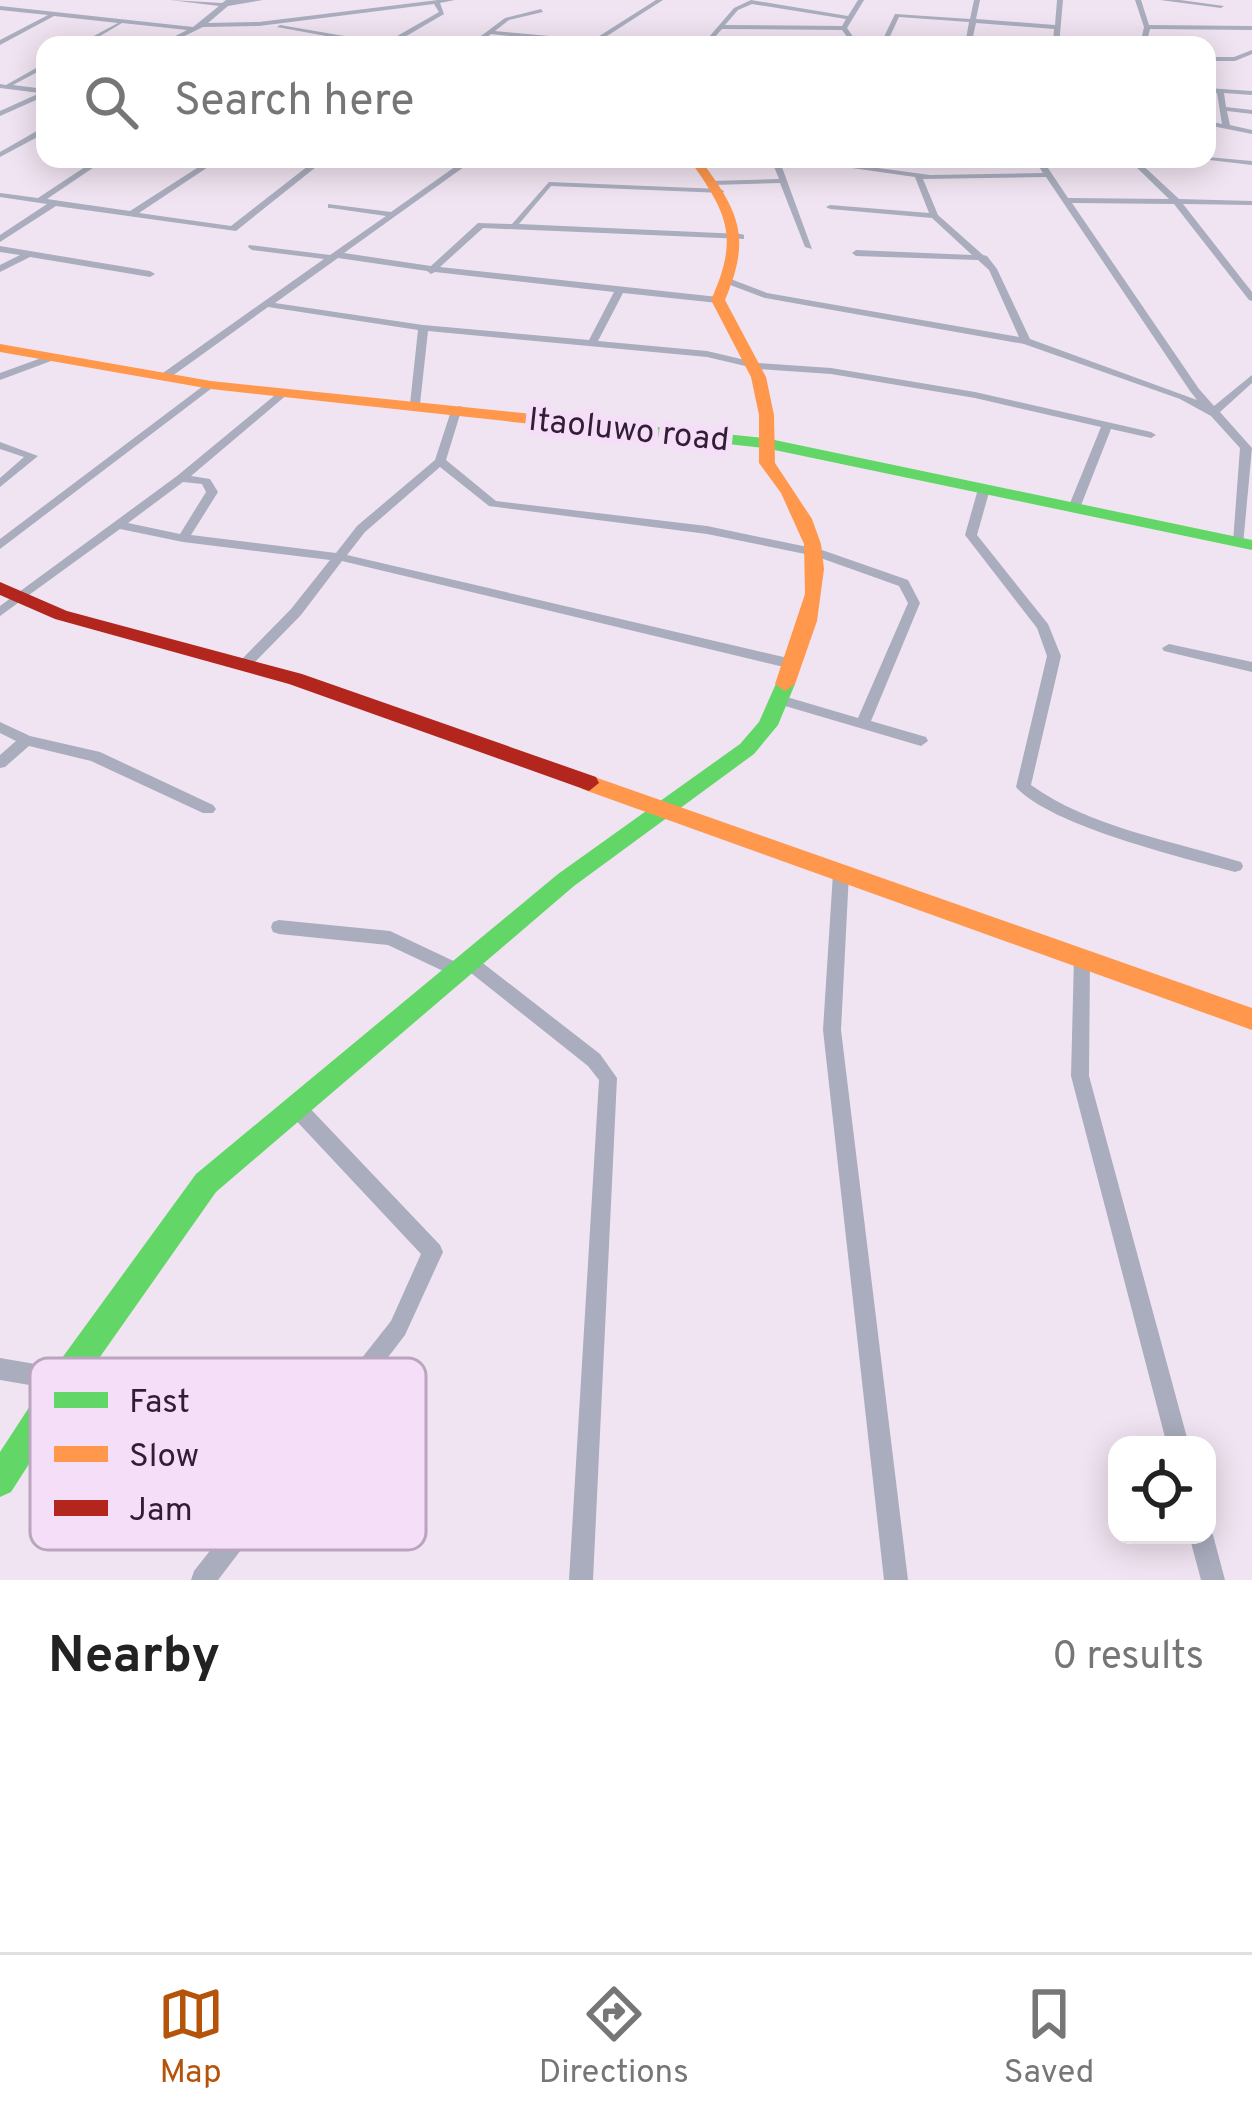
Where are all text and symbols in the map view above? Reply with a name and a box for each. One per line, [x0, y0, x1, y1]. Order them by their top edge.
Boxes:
search box [36, 36, 1216, 168]
icon: search [78, 69, 144, 135]
text: Search here [174, 74, 414, 131]
street label: Itaoluwo road [526, 401, 731, 463]
legend [30, 1358, 426, 1550]
text: Fast [129, 1383, 190, 1425]
map controls [1108, 1436, 1216, 1544]
button: locate [1108, 1436, 1216, 1544]
text: Slow [129, 1437, 199, 1479]
text: Jam [129, 1491, 193, 1533]
text: Nearby [48, 1626, 220, 1691]
text: 0 results [1052, 1634, 1204, 1683]
tab: Map [158, 1981, 224, 2095]
tab: Directions [539, 1981, 689, 2095]
tab: Saved [1004, 1981, 1094, 2095]

